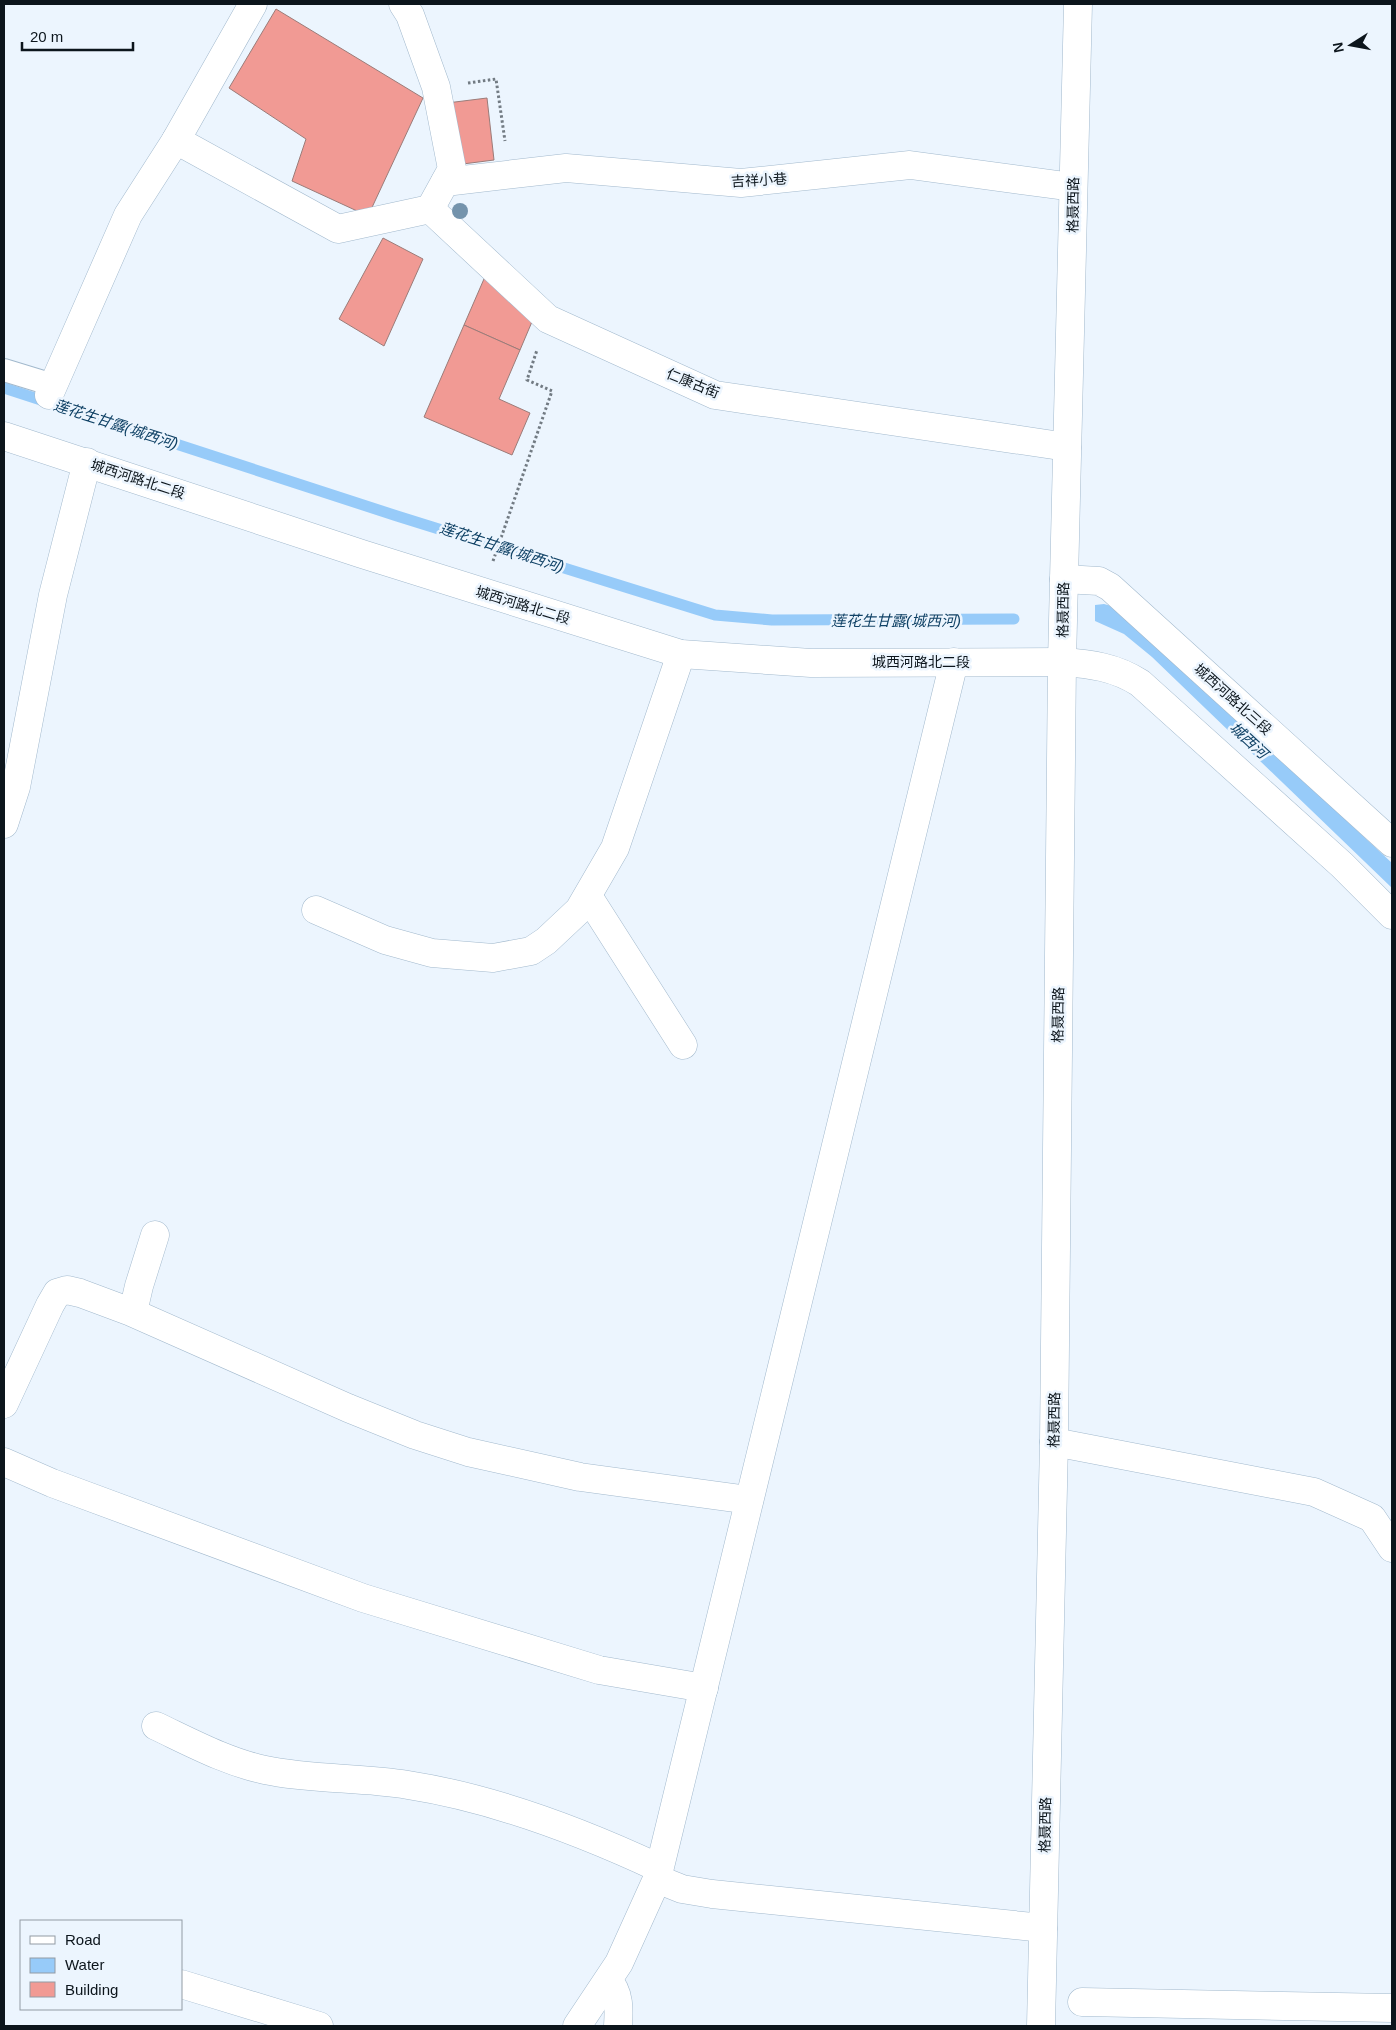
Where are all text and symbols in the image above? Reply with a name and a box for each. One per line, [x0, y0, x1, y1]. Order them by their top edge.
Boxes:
scale bar [22, 20, 134, 52]
north arrow [1326, 20, 1376, 70]
text: 20 m [30, 28, 63, 45]
text: N [1329, 41, 1347, 54]
street label: 吉祥小巷 [731, 171, 787, 189]
street label: 格聂西路 [1065, 177, 1081, 233]
street label: 仁康古街 [664, 365, 722, 401]
water label: 莲花生甘露(城西河) [52, 396, 180, 452]
street label: 城西河路北二段 [89, 456, 187, 502]
water label: 莲花生甘露(城西河) [438, 519, 566, 575]
street label: 格聂西路 [1055, 582, 1071, 638]
street label: 城西河路北二段 [474, 583, 572, 627]
water label: 莲花生甘露(城西河) [831, 612, 961, 629]
street label: 城西河路北二段 [872, 654, 970, 670]
street label: 城西河路北三段 [1191, 660, 1275, 738]
water label: 城西河 [1227, 718, 1273, 764]
street label: 格聂西路 [1050, 987, 1066, 1043]
street label: 格聂西路 [1046, 1392, 1062, 1448]
street label: 格聂西路 [1037, 1797, 1053, 1853]
legend [20, 1920, 182, 2010]
text: Road [65, 1931, 101, 1948]
text: Water [65, 1956, 104, 1973]
text: Building [65, 1981, 118, 1998]

